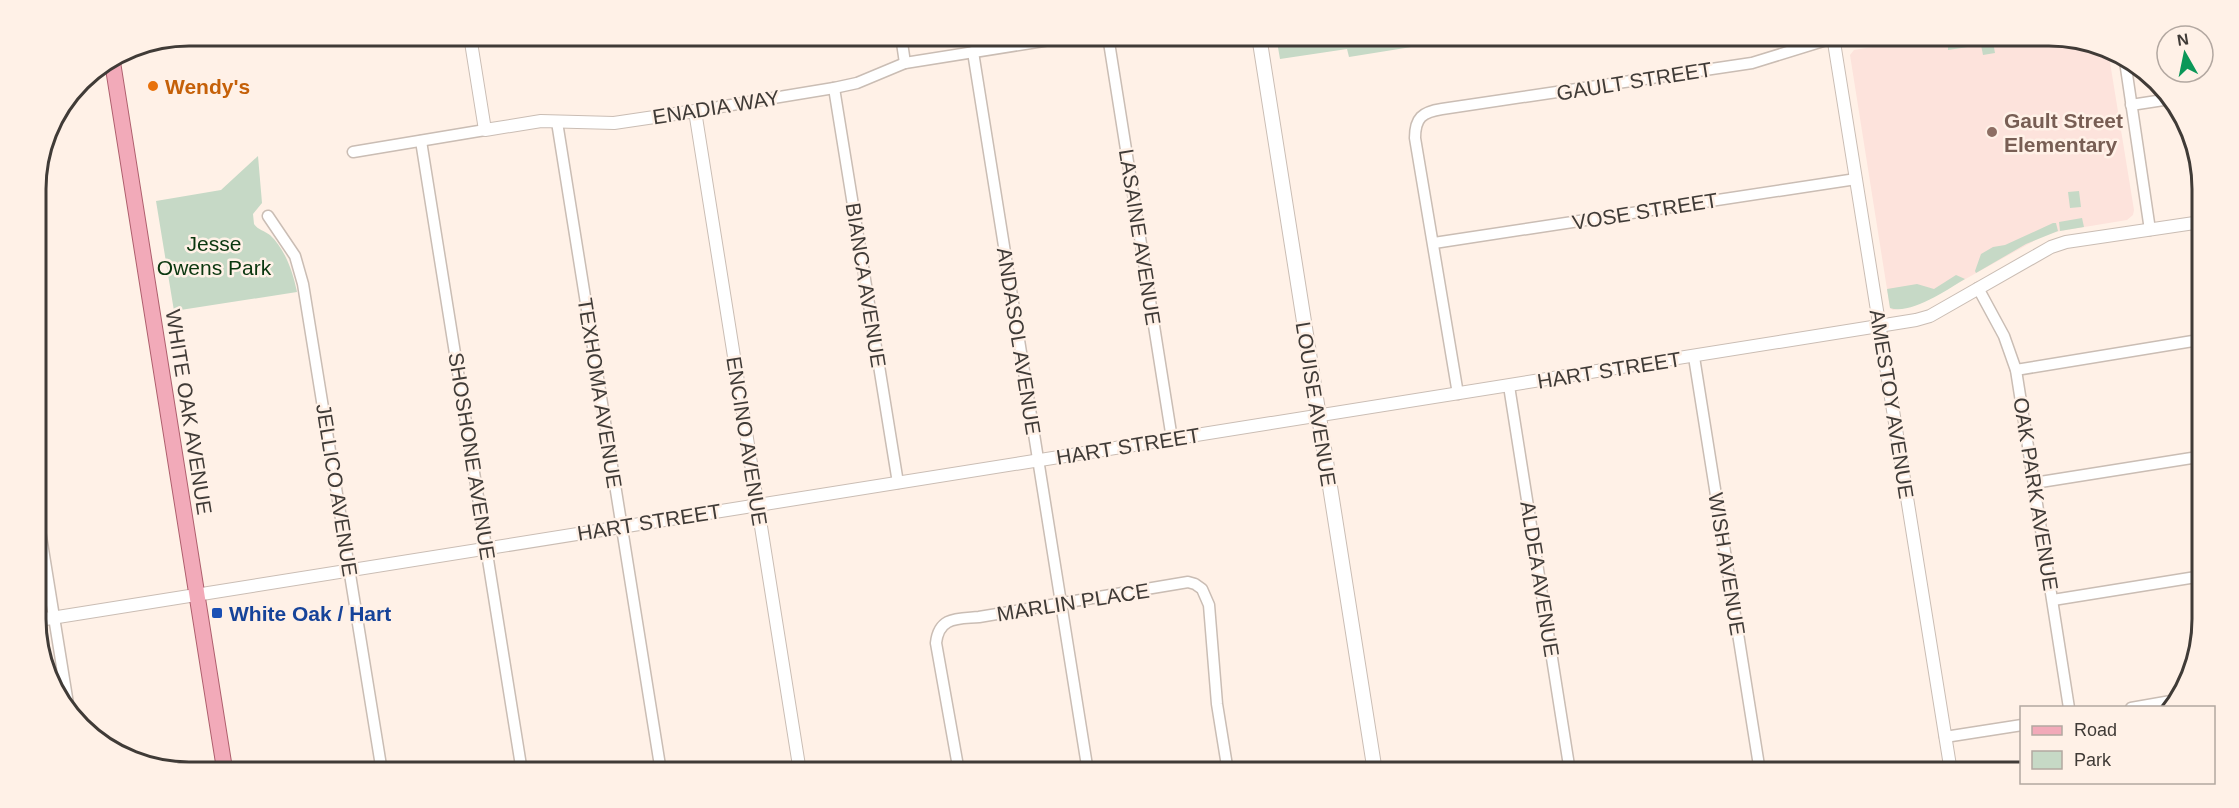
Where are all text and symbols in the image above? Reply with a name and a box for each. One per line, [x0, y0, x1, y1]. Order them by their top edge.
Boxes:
north arrow [2155, 24, 2215, 84]
text: N [2176, 30, 2190, 49]
street label: GAULT STREET [1555, 57, 1713, 105]
place label: Wendy's [165, 75, 250, 98]
marker: Wendy's [146, 79, 160, 93]
street label: ENADIA WAY [651, 86, 781, 128]
place label: Gault Street Elementary [2004, 109, 2123, 156]
marker: Gault Street Elementary [1985, 125, 1999, 139]
street label: LASAINE AVENUE [1115, 147, 1165, 327]
street label: VOSE STREET [1571, 188, 1720, 234]
street label: BIANCA AVENUE [842, 201, 890, 369]
park label: Jesse Owens Park [157, 232, 272, 279]
street label: ANDASOL AVENUE [993, 246, 1045, 436]
street label: TEXHOMA AVENUE [574, 296, 626, 490]
street label: WHITE OAK AVENUE [161, 308, 217, 516]
street label: AMESTOY AVENUE [1866, 308, 1918, 500]
street label: LOUISE AVENUE [1292, 320, 1340, 488]
street label: HART STREET [1536, 347, 1683, 393]
street label: SHOSHONE AVENUE [444, 351, 500, 561]
street label: ENCINO AVENUE [722, 355, 772, 527]
street label: OAK PARK AVENUE [2009, 396, 2063, 592]
street label: JELLICO AVENUE [312, 402, 362, 578]
street label: HART STREET [1055, 423, 1202, 469]
street label: WISH AVENUE [1704, 491, 1750, 637]
street label: HART STREET [576, 499, 723, 545]
street label: ALDEA AVENUE [1516, 500, 1564, 658]
street label: MARLIN PLACE [995, 579, 1151, 625]
place label: White Oak / Hart [229, 602, 391, 625]
marker: White Oak / Hart [210, 606, 224, 620]
legend [2020, 706, 2215, 784]
text: Road [2074, 720, 2117, 740]
text: Park [2074, 750, 2112, 770]

